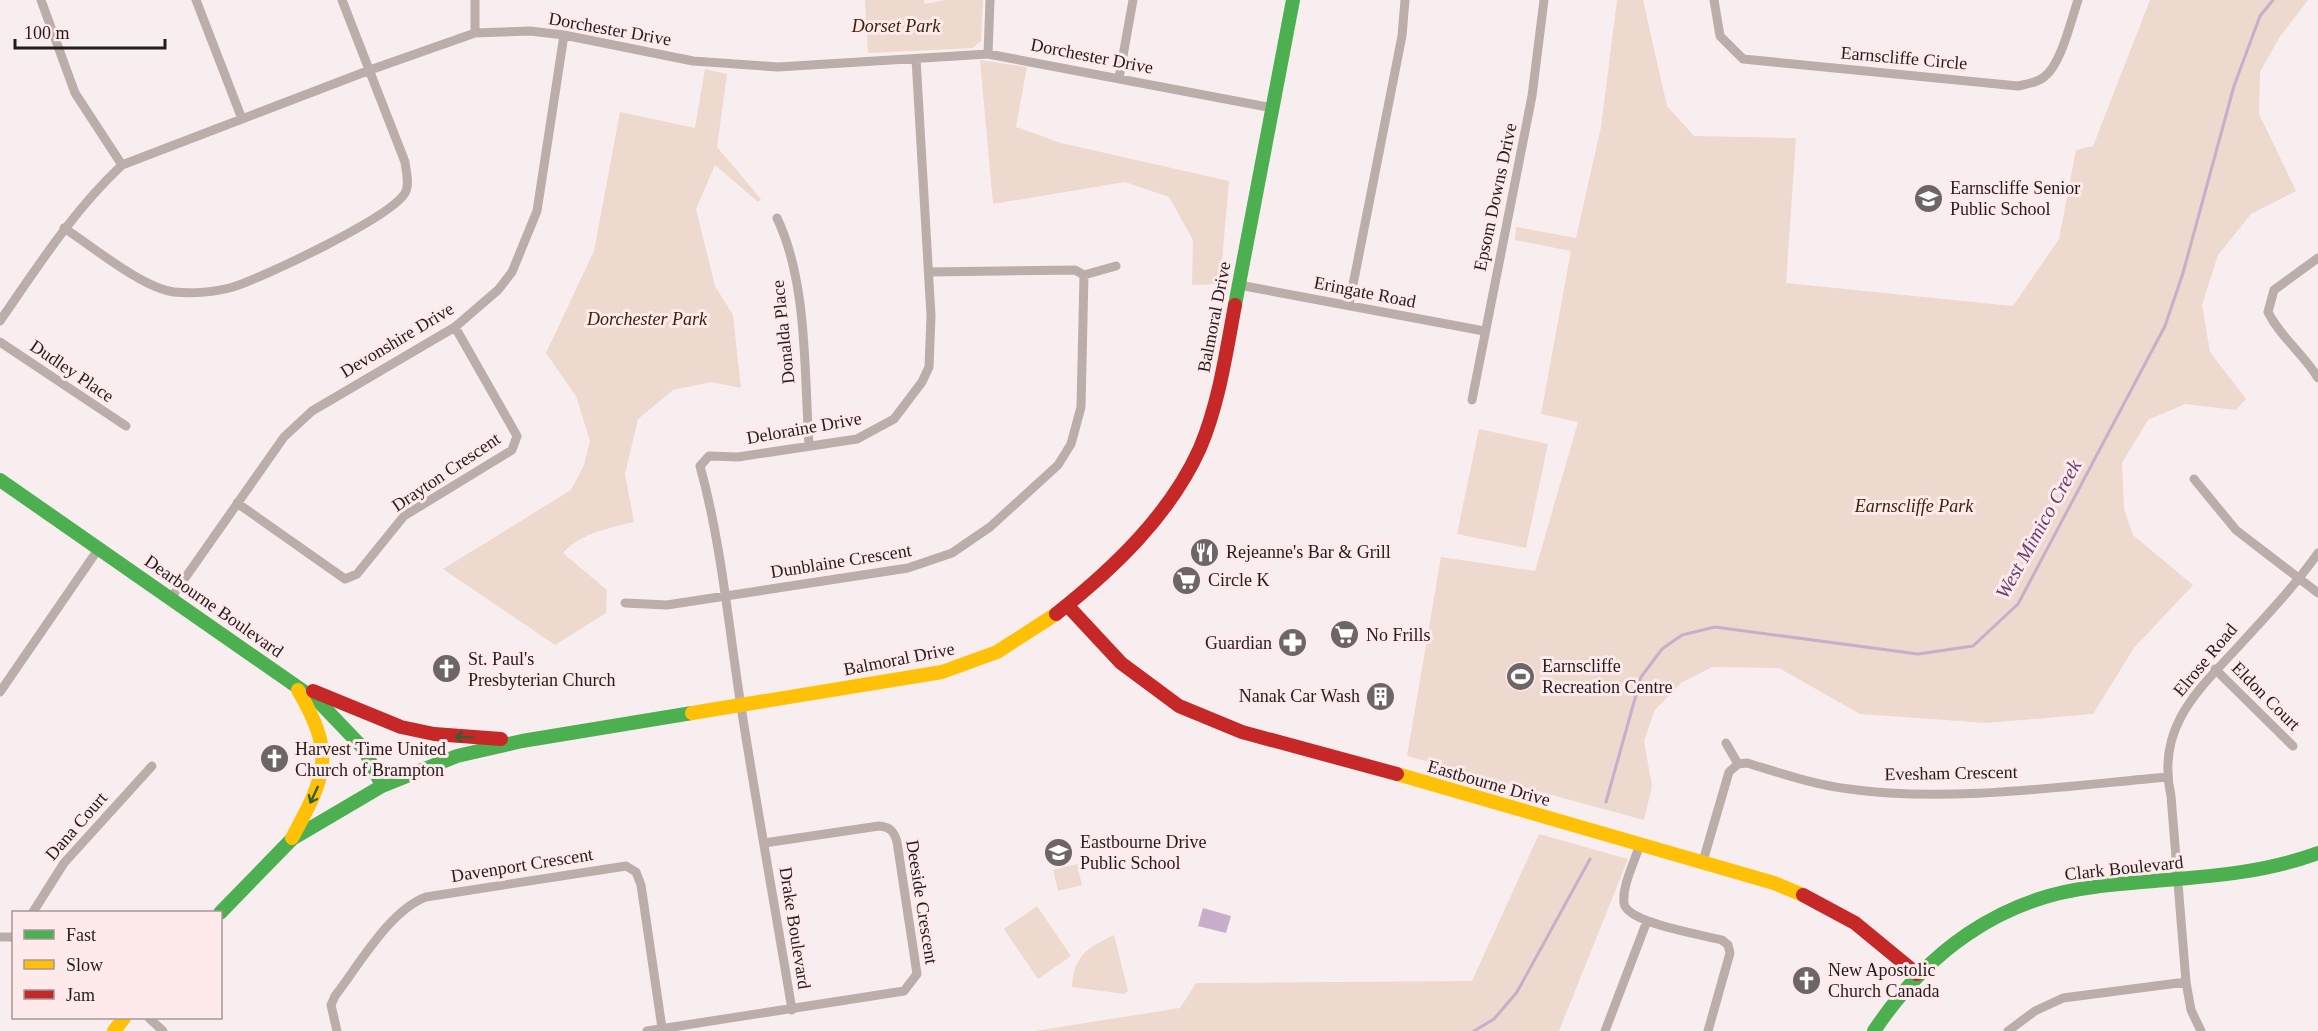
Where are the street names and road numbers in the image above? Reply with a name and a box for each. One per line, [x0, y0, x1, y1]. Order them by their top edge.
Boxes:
street label: Dorchester Drive [547, 8, 673, 50]
street label: Dorchester Drive [1029, 34, 1155, 78]
street label: Earnscliffe Circle [1840, 42, 1968, 74]
street label: Epsom Downs Drive [1470, 121, 1520, 273]
street label: Balmoral Drive [1193, 260, 1235, 374]
street label: Eringate Road [1312, 272, 1418, 312]
street label: Donalda Place [768, 279, 798, 385]
street label: Devonshire Drive [337, 298, 457, 382]
street label: Dudley Place [26, 336, 118, 406]
street label: Deloraine Drive [745, 408, 863, 448]
street label: Drayton Crescent [388, 428, 504, 516]
street label: Dunblaine Crescent [769, 540, 913, 582]
street label: Dearbourne Boulevard [141, 551, 287, 661]
street label: Elrose Road [2169, 620, 2241, 700]
street label: Balmoral Drive [842, 638, 956, 680]
street label: Eldon Court [2228, 658, 2304, 734]
street label: Eastbourne Drive [1425, 756, 1553, 810]
street label: Evesham Crescent [1884, 762, 2018, 784]
street label: Dana Court [41, 788, 111, 864]
street label: Deeside Crescent [902, 838, 942, 966]
street label: Davenport Crescent [450, 844, 594, 886]
street label: Clark Boulevard [2064, 852, 2184, 884]
street label: Drake Boulevard [775, 865, 815, 991]

